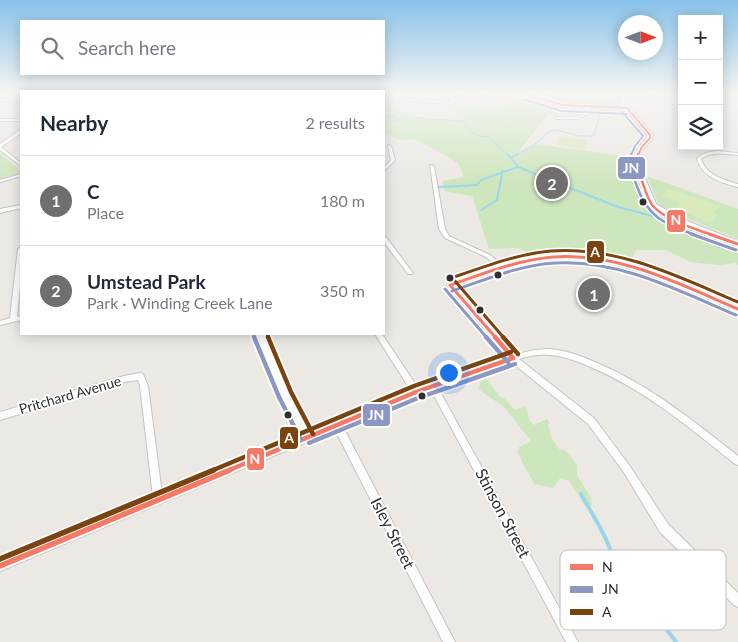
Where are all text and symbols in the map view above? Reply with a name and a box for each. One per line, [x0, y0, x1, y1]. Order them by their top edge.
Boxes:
north arrow [618, 15, 663, 60]
map controls [678, 15, 723, 150]
button: + [678, 15, 723, 60]
search box [20, 20, 385, 75]
icon: search [38, 34, 66, 62]
text: Search here [78, 36, 176, 59]
button: − [678, 60, 723, 105]
button: layers [678, 105, 723, 150]
text: Nearby [40, 110, 108, 135]
text: 2 results [305, 113, 365, 132]
line badge: JN [617, 156, 646, 180]
text: JN [623, 159, 639, 176]
pin: 2 [536, 164, 568, 202]
text: C [87, 180, 100, 203]
text: 1 [51, 191, 61, 210]
text: 180 m [320, 191, 365, 210]
unlabelled marker [638, 197, 648, 207]
text: Place [87, 203, 124, 222]
line badge: N [666, 209, 686, 233]
text: N [671, 211, 681, 228]
line badge: A [586, 240, 605, 264]
text: A [589, 243, 600, 260]
text: Umstead Park [87, 270, 206, 293]
unlabelled marker [493, 270, 503, 280]
unlabelled marker [445, 273, 455, 283]
pin: 1 [578, 275, 610, 313]
text: 2 [51, 281, 61, 300]
text: 350 m [320, 281, 365, 300]
text: Park · Winding Creek Lane [87, 293, 273, 312]
unlabelled marker [475, 305, 485, 315]
your location [436, 360, 462, 386]
street label: Pritchard Avenue [17, 372, 123, 417]
unlabelled marker [417, 391, 427, 401]
line badge: JN [362, 403, 391, 427]
text: JN [368, 406, 384, 423]
unlabelled marker [283, 410, 293, 420]
line badge: A [279, 426, 299, 450]
text: A [283, 429, 294, 446]
line badge: N [246, 447, 265, 471]
text: N [250, 450, 260, 467]
street label: Stinson Street [472, 465, 535, 561]
street label: Isley Street [367, 494, 420, 572]
legend [560, 550, 726, 630]
text: N [602, 558, 613, 575]
text: JN [602, 580, 619, 597]
text: A [602, 603, 612, 620]

